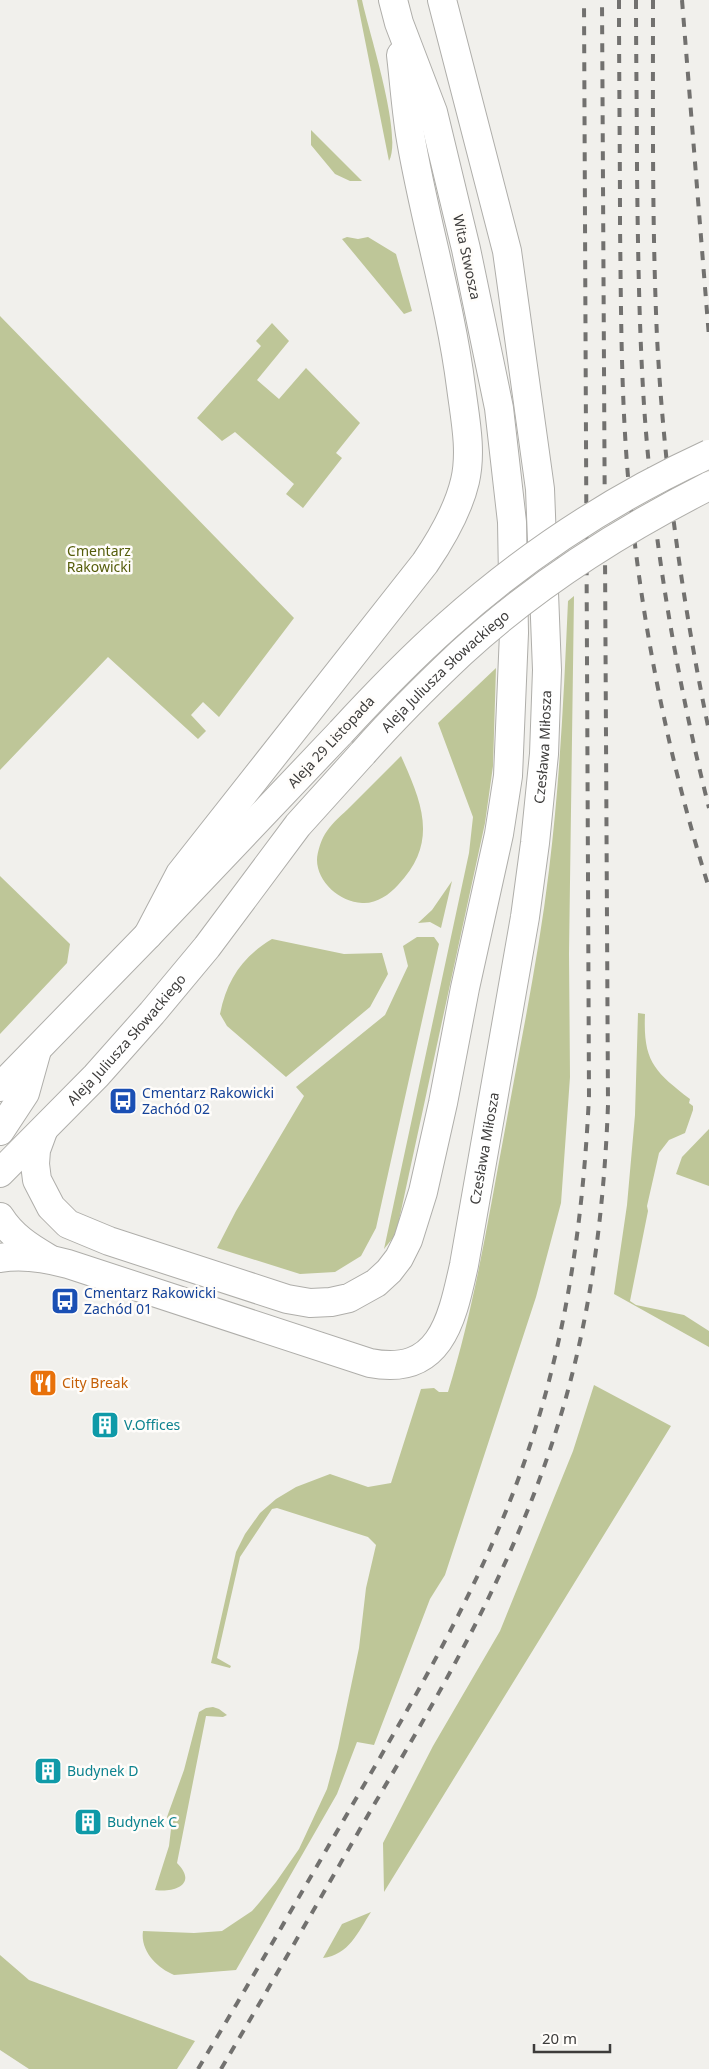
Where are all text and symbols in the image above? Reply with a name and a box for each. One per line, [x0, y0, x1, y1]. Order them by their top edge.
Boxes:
street label: Wita Stwosza [449, 213, 486, 301]
park label: Cmentarz Rakowicki [67, 541, 131, 576]
street label: Aleja Juliusza Słowackiego [377, 606, 513, 736]
street label: Czesława Miłosza [529, 690, 555, 805]
street label: Aleja 29 Listopada [283, 692, 378, 792]
street label: Aleja Juliusza Słowackiego [63, 970, 190, 1109]
place label: Cmentarz Rakowicki Zachód 02 [142, 1083, 274, 1118]
bus stop icon: Cmentarz Rakowicki Zachód 02 [108, 1086, 138, 1116]
street label: Czesława Miłosza [465, 1091, 503, 1206]
place label: Cmentarz Rakowicki Zachód 01 [84, 1283, 216, 1318]
bus stop icon: Cmentarz Rakowicki Zachód 01 [50, 1286, 80, 1316]
restaurant icon: City Break [28, 1368, 58, 1398]
place label: City Break [62, 1373, 129, 1392]
building icon: V.Offices [90, 1410, 120, 1440]
place label: V.Offices [124, 1415, 181, 1434]
building icon: Budynek D [33, 1756, 63, 1786]
place label: Budynek D [67, 1761, 138, 1780]
building icon: Budynek C [73, 1807, 103, 1837]
place label: Budynek C [107, 1812, 177, 1831]
scale bar [534, 2022, 610, 2054]
text: 20 m [542, 2028, 577, 2048]

